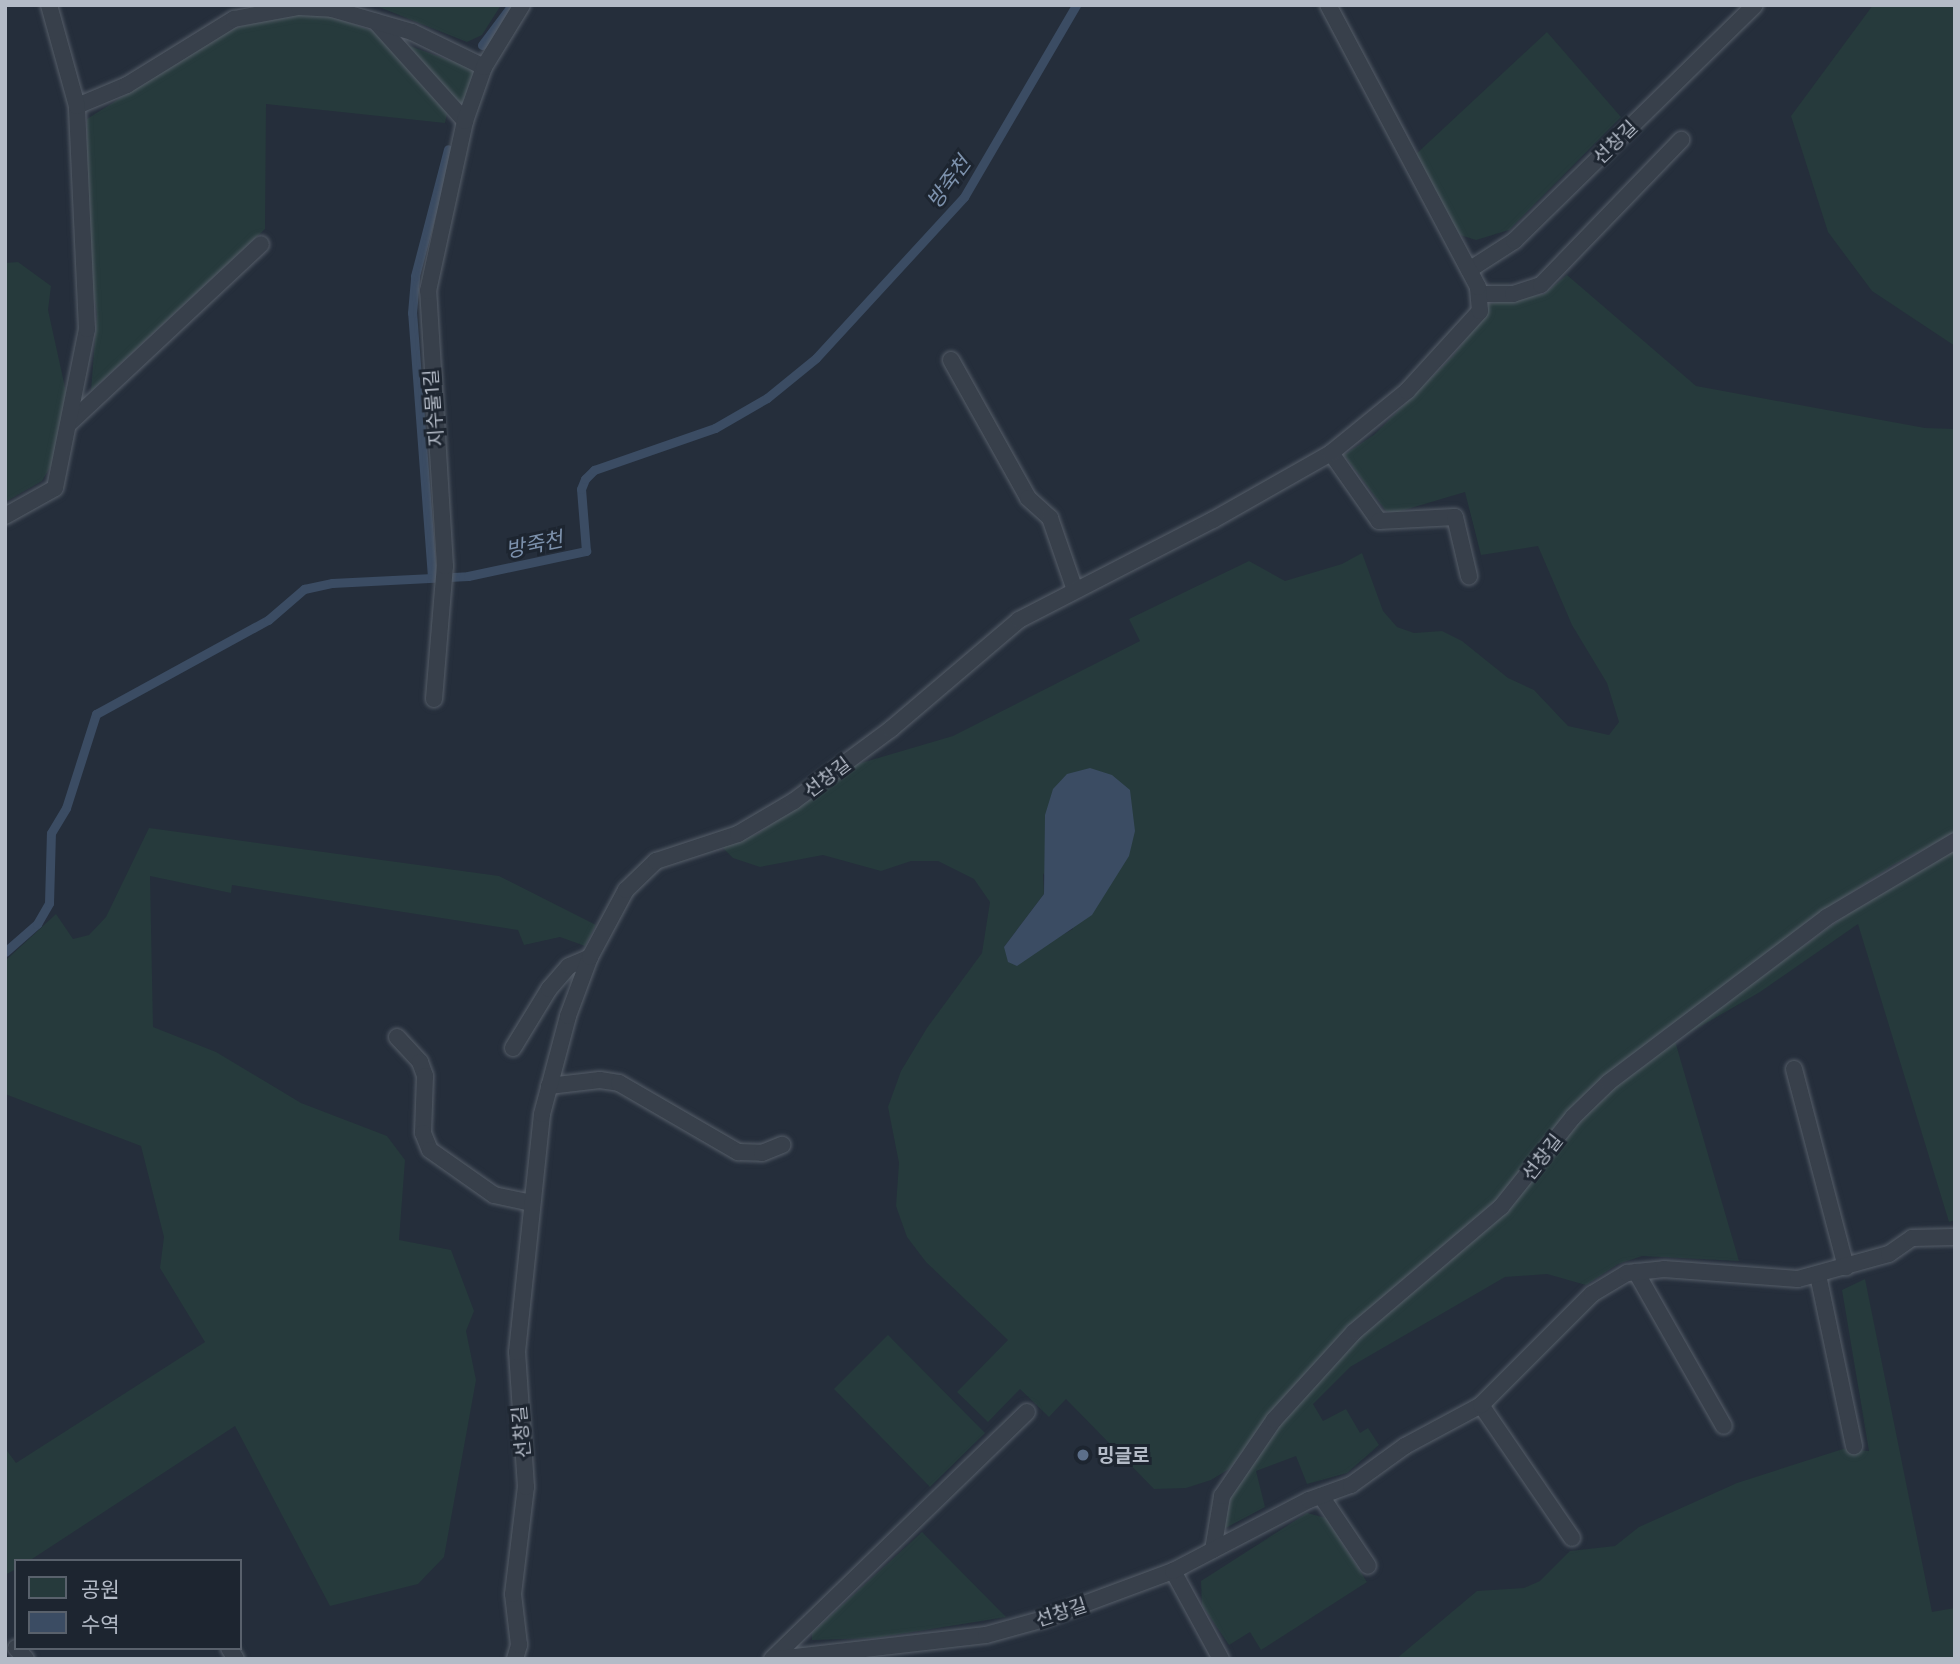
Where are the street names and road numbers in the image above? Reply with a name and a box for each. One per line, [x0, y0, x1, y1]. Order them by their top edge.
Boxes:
street label: 선창길 [1588, 116, 1642, 168]
street label: 지수물1길 [419, 369, 447, 447]
street label: 선창길 [799, 752, 855, 802]
street label: 선창길 [1517, 1129, 1567, 1185]
street label: 선창길 [507, 1405, 535, 1459]
street label: 선창길 [1033, 1593, 1089, 1631]

